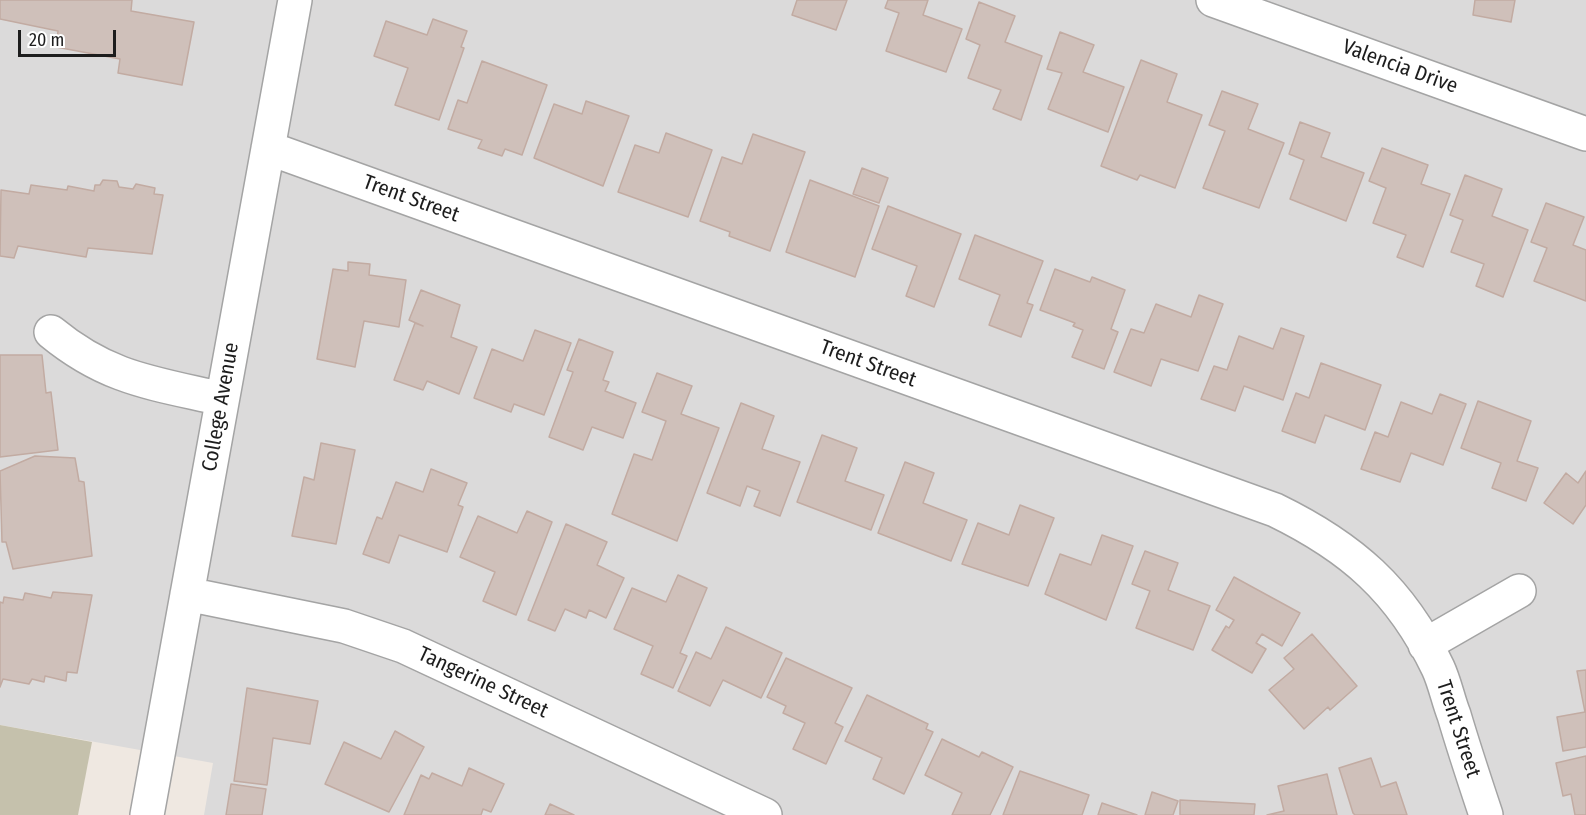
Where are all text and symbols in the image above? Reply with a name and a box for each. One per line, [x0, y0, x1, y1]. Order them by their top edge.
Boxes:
scale bar [21, 18, 118, 56]
text: 20 m [29, 29, 64, 51]
street label: Valencia Drive [1339, 35, 1461, 99]
street label: Trent Street [359, 170, 463, 228]
street label: Trent Street [816, 335, 920, 393]
street label: College Avenue [197, 341, 245, 473]
street label: Tangerine Street [414, 642, 552, 724]
street label: Trent Street [1430, 677, 1486, 781]

